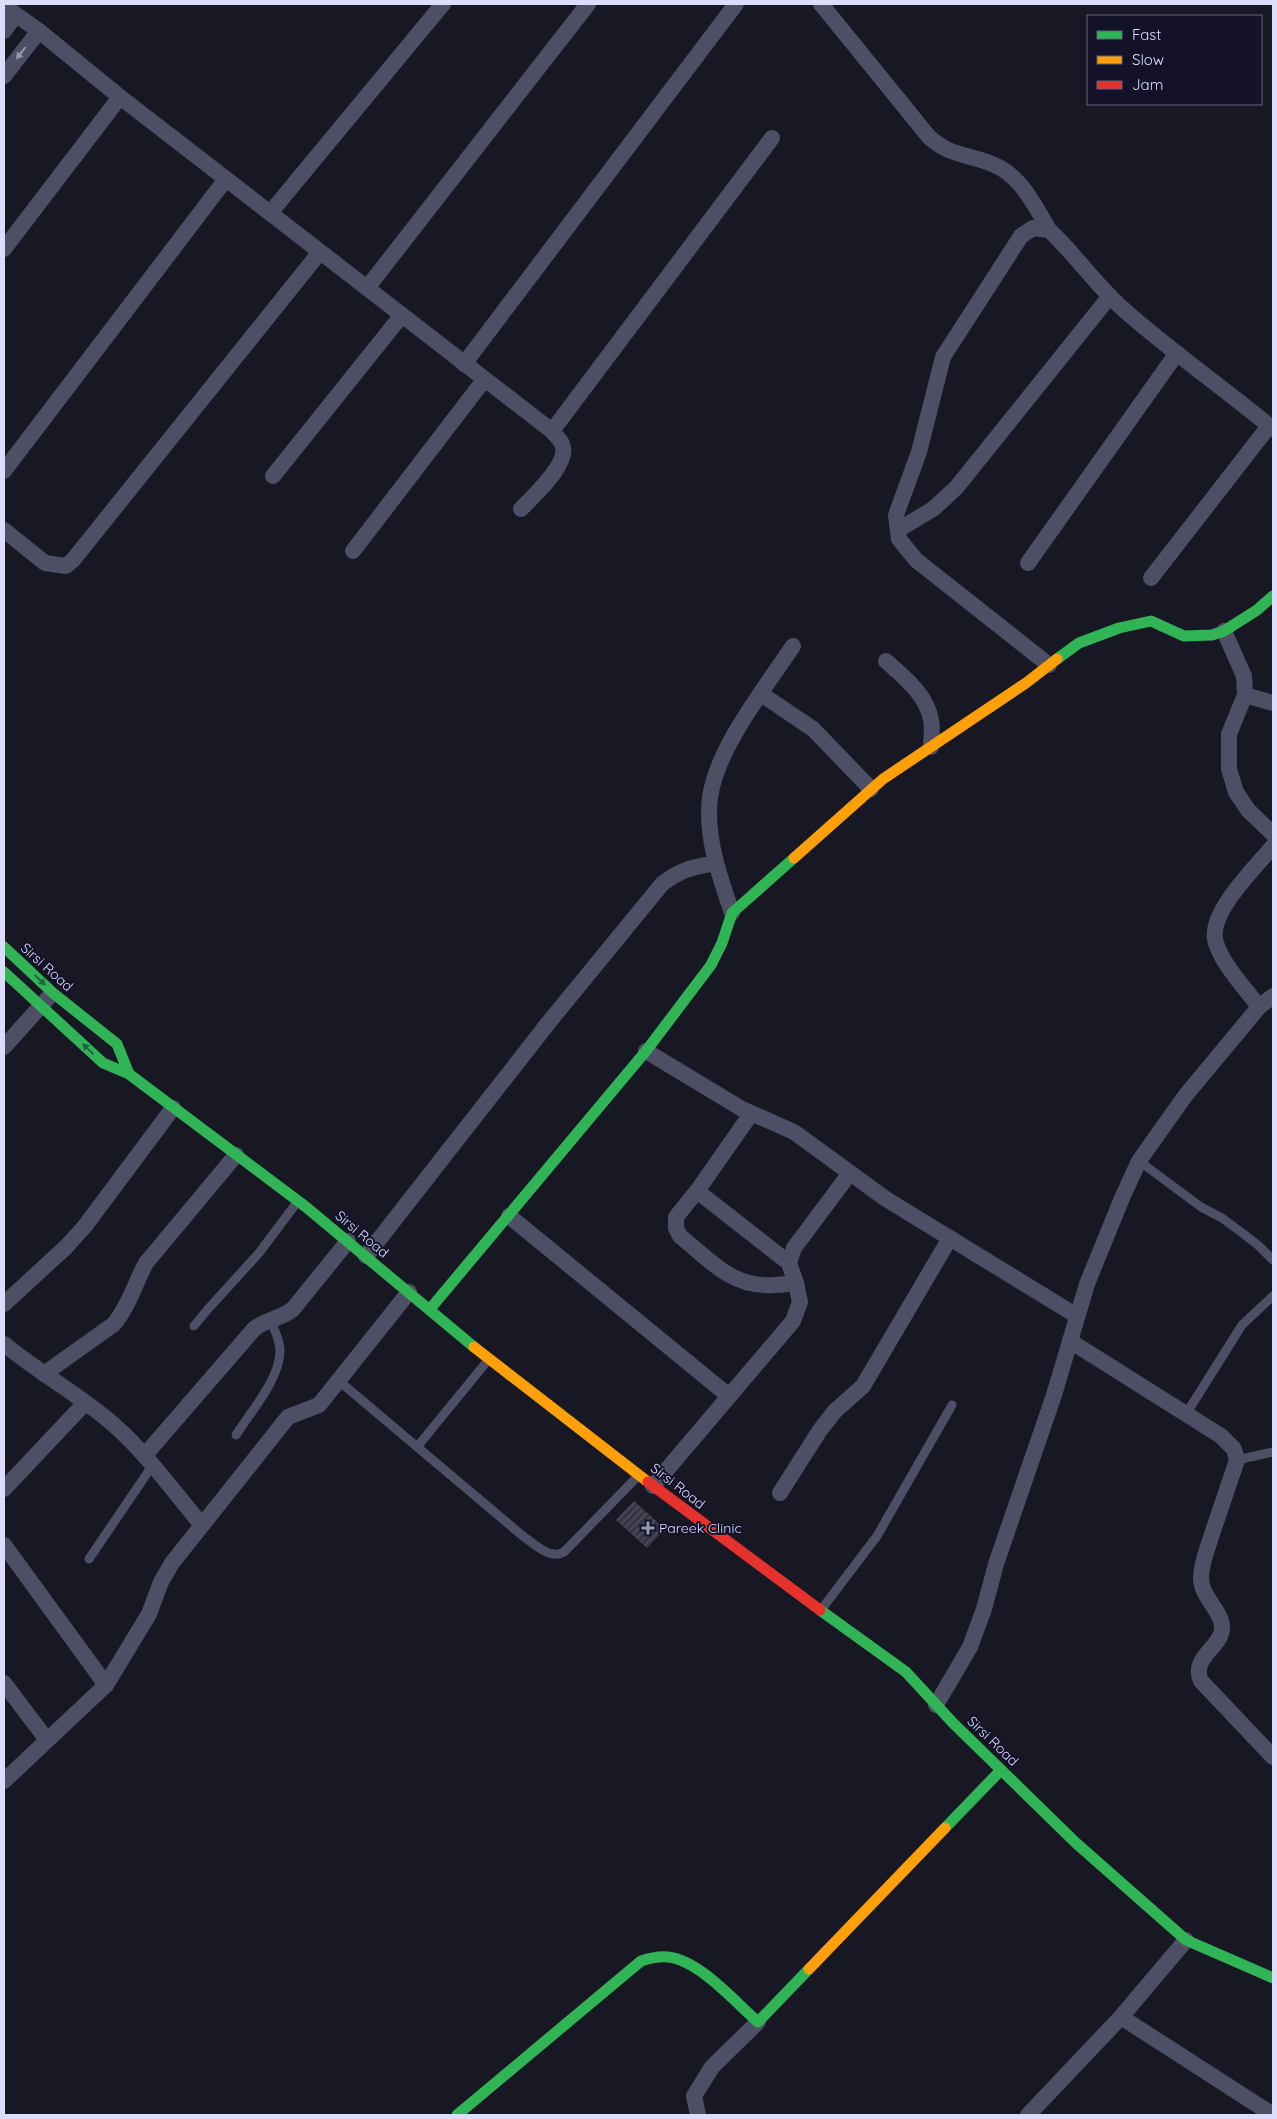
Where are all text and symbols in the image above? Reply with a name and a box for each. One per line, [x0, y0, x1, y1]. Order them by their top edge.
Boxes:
legend [1087, 15, 1262, 105]
text: Fast [1132, 25, 1161, 44]
one-way arrow [16, 46, 27, 59]
text: Slow [1132, 50, 1164, 69]
text: Jam [1132, 75, 1163, 94]
street label: Sirsi Road [17, 939, 77, 995]
one-way arrow [33, 975, 46, 986]
one-way arrow [82, 1043, 94, 1055]
street label: Sirsi Road [332, 1206, 392, 1262]
street label: Sirsi Road [647, 1459, 709, 1513]
place label: Pareek Clinic [659, 1519, 742, 1537]
marker: Pareek Clinic [641, 1521, 655, 1535]
street label: Sirsi Road [964, 1712, 1022, 1770]

